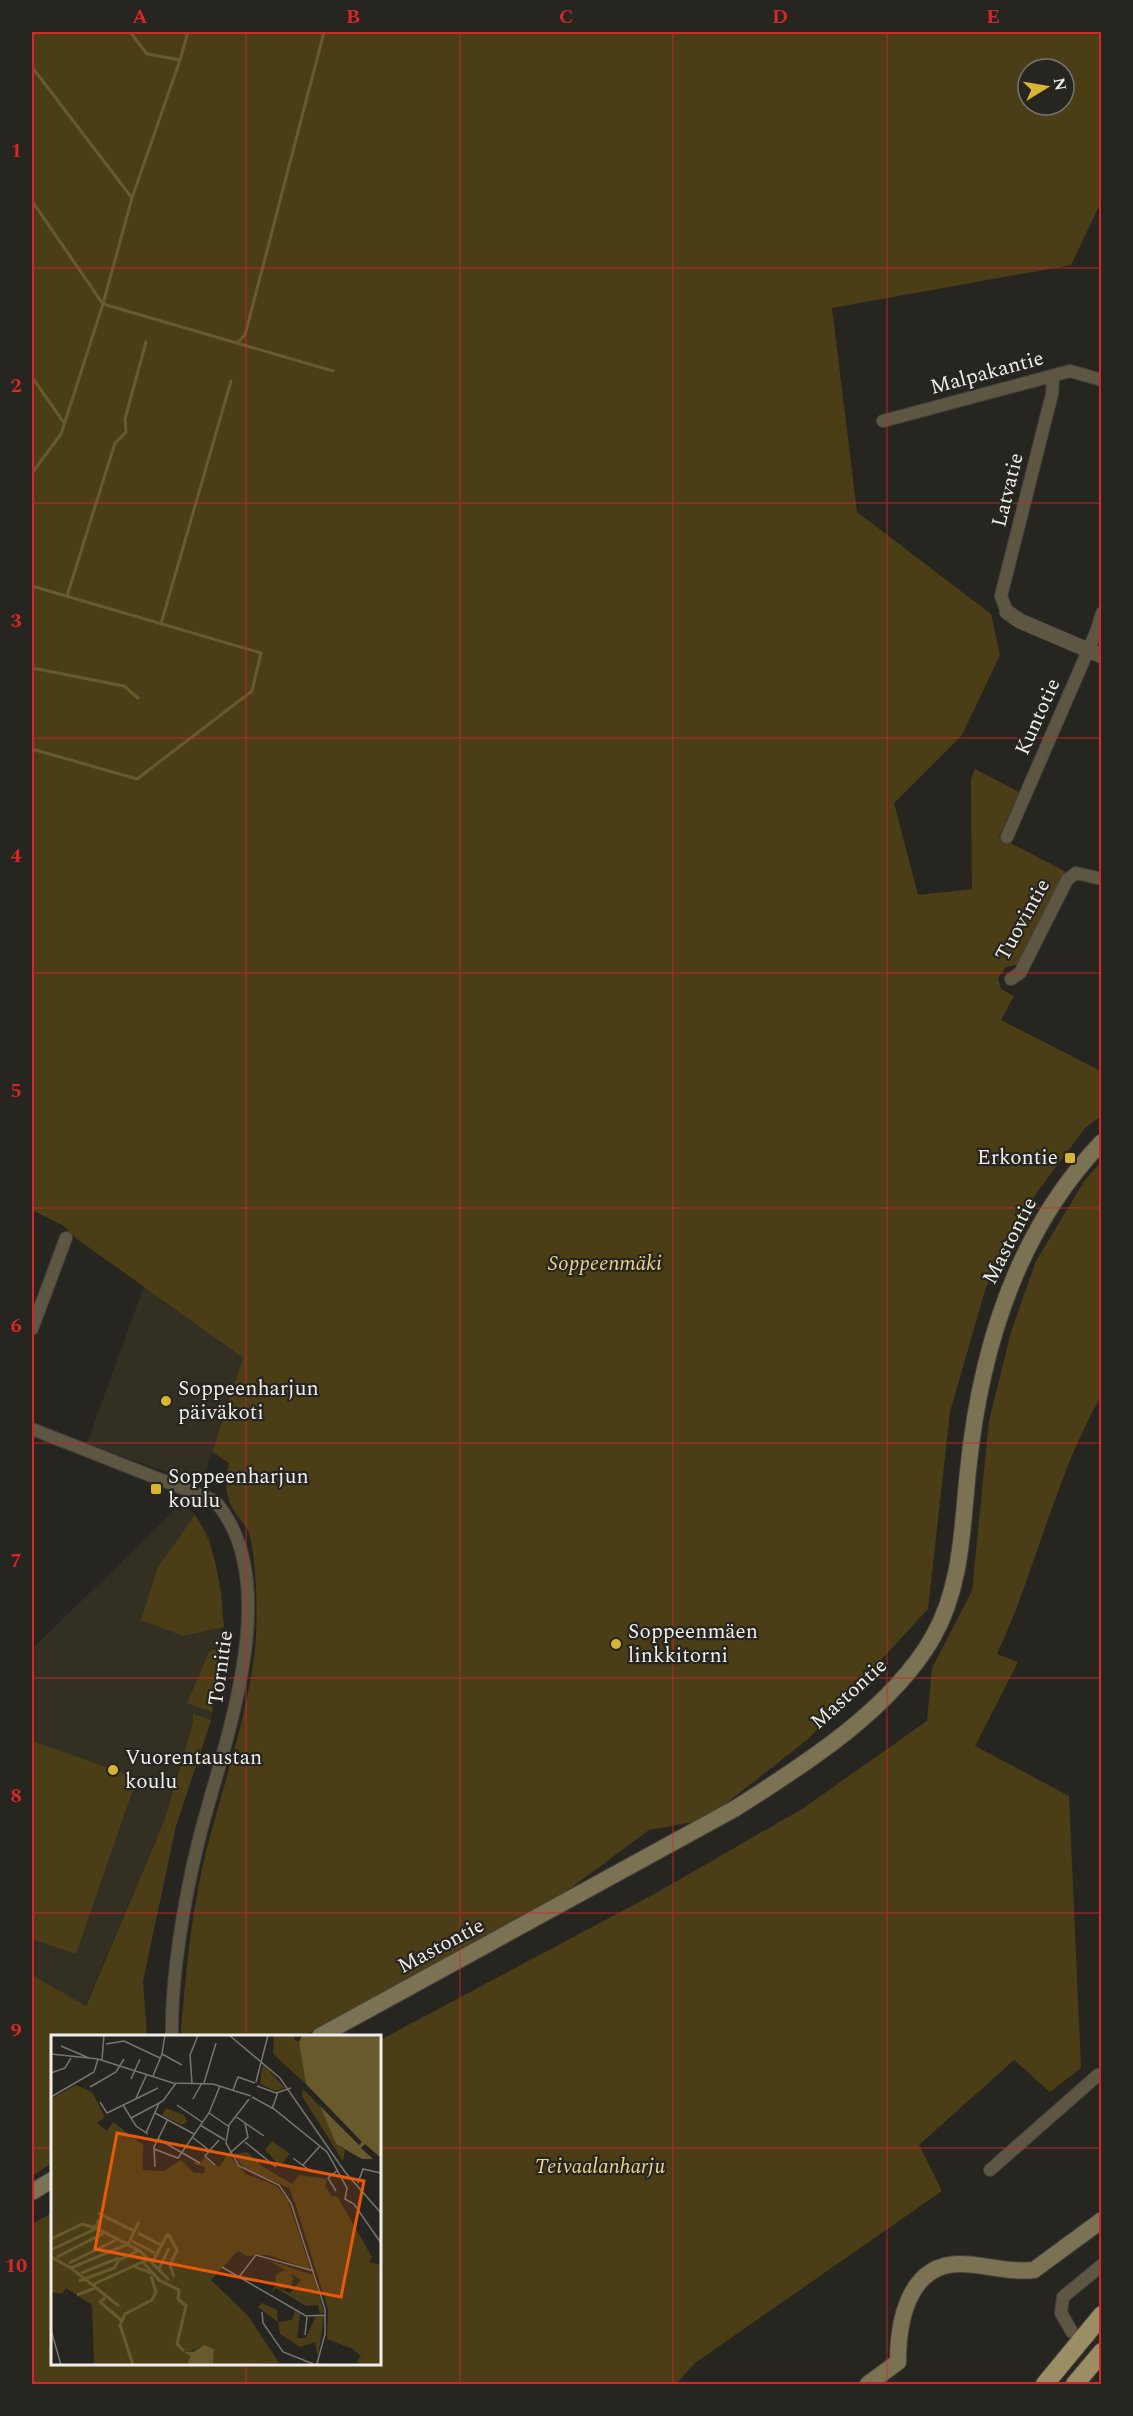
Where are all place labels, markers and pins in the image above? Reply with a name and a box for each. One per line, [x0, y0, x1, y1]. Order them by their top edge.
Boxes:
place label: Erkontie [977, 1142, 1058, 1174]
marker: Erkontie [1063, 1151, 1077, 1165]
place label: Soppeenharjun päiväkoti [178, 1373, 319, 1429]
marker: Soppeenharjun päiväkoti [159, 1394, 173, 1408]
place label: Soppeenharjun koulu [168, 1461, 309, 1517]
marker: Soppeenharjun koulu [149, 1482, 163, 1496]
place label: Soppeenmäen linkkitorni [628, 1616, 758, 1672]
marker: Soppeenmäen linkkitorni [609, 1637, 623, 1651]
place label: Vuorentaustan koulu [125, 1742, 262, 1798]
marker: Vuorentaustan koulu [106, 1763, 120, 1777]

